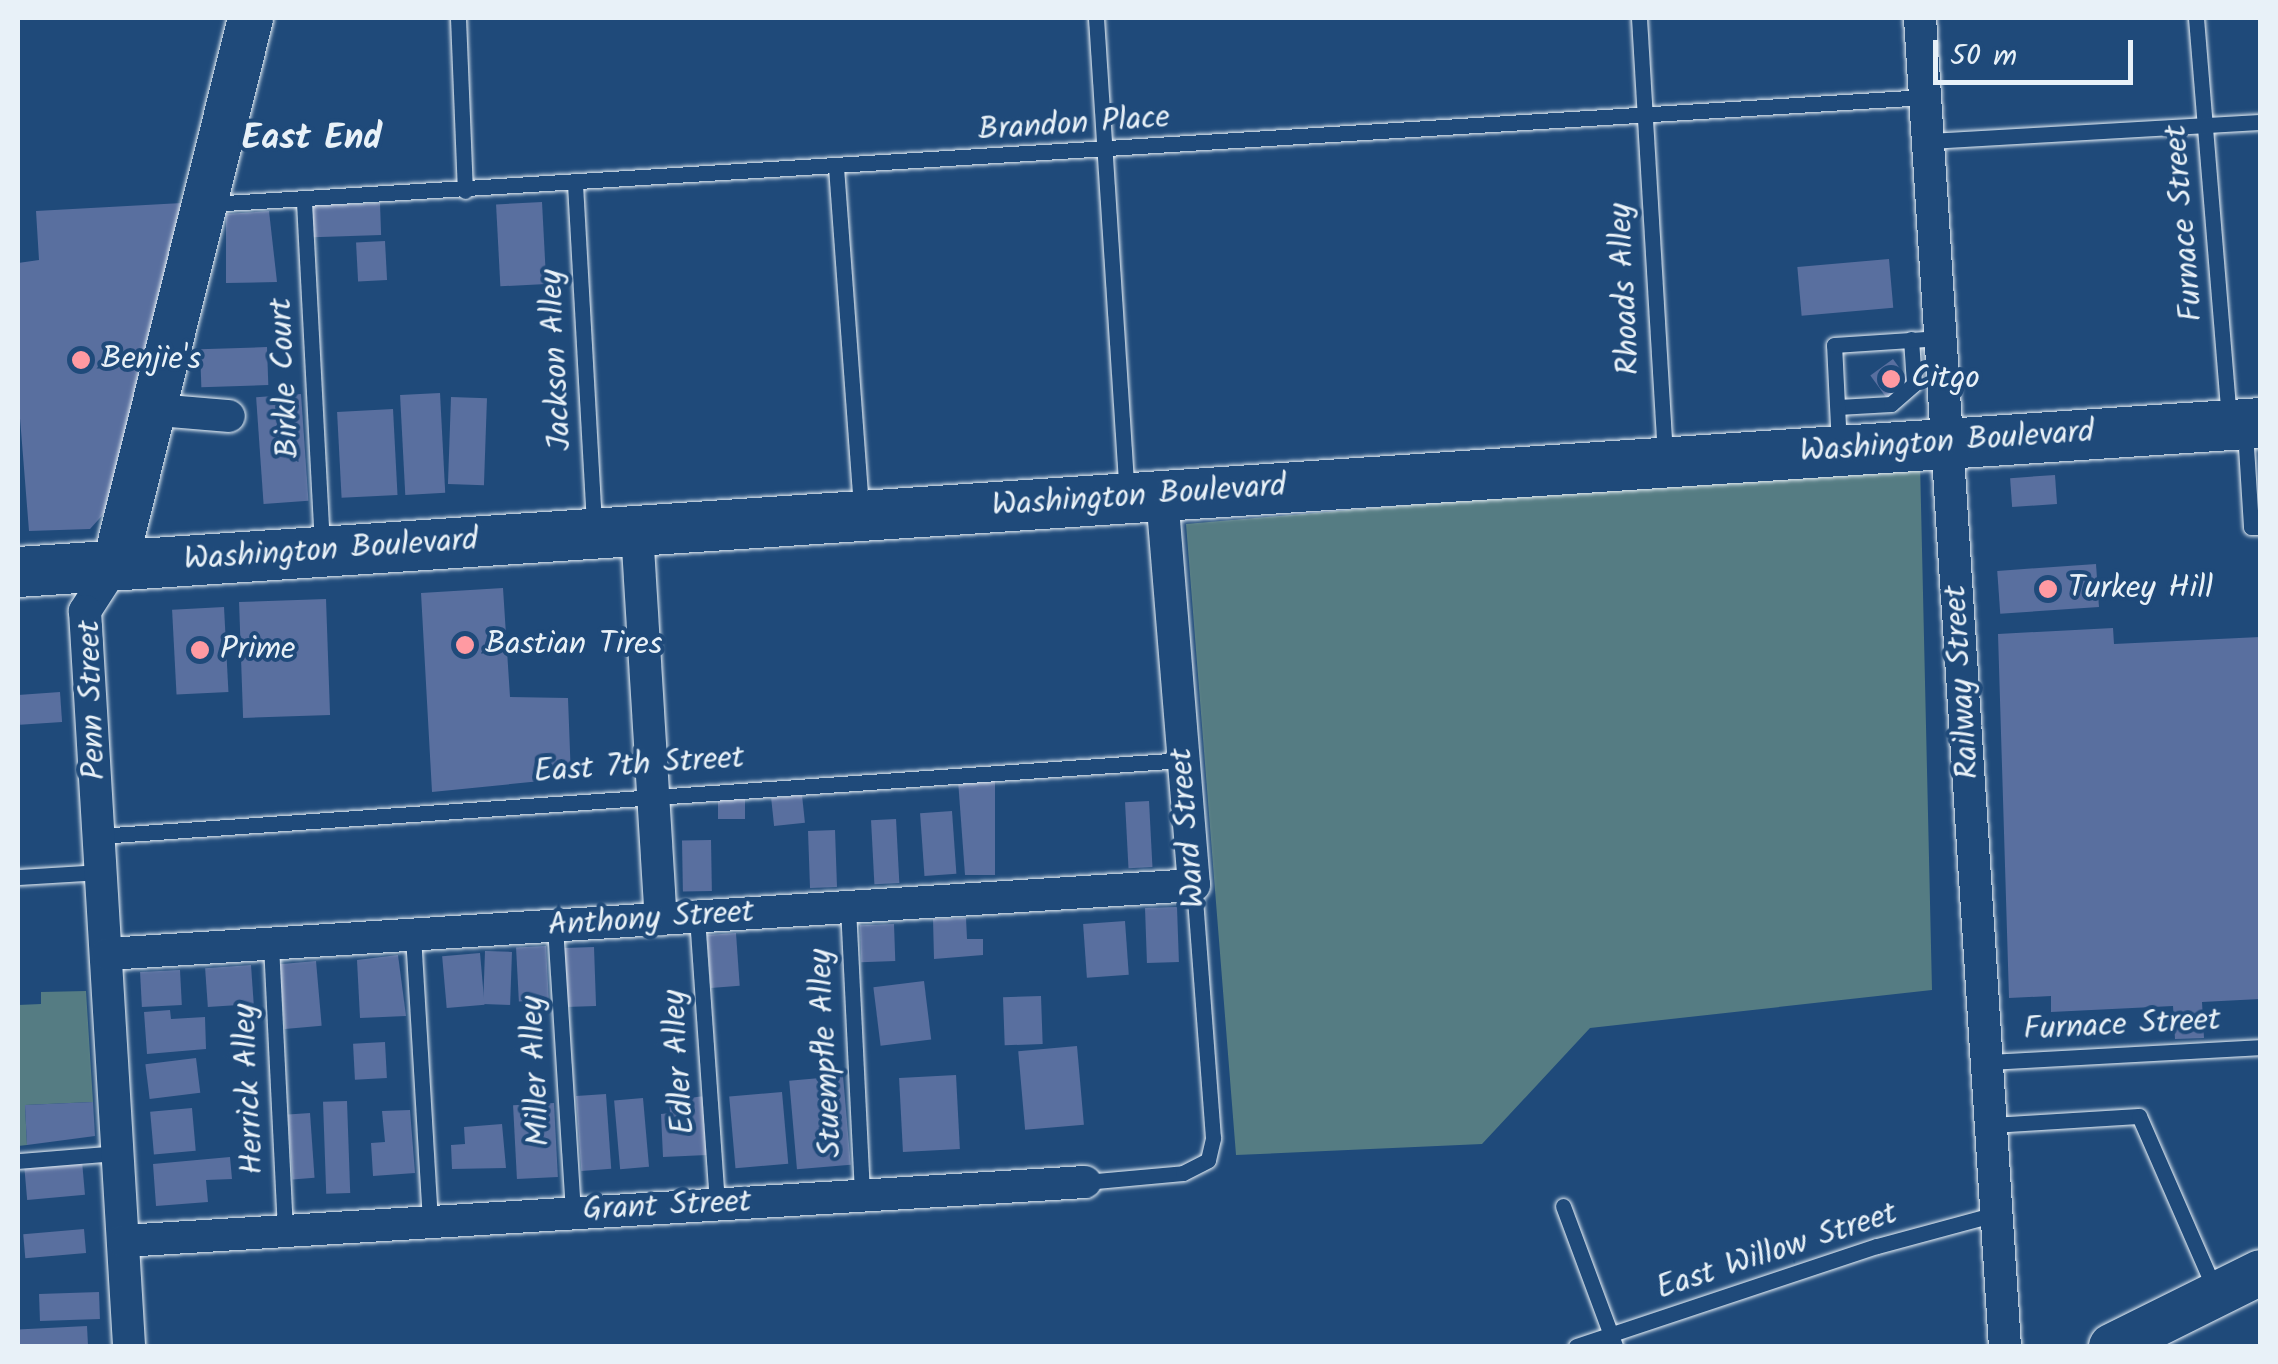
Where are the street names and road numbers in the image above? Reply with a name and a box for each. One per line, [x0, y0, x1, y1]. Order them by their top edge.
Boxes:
street label: Brandon Place [977, 99, 1171, 151]
street label: Furnace Street [2157, 123, 2213, 323]
street label: Rhoads Alley [1602, 202, 1650, 376]
street label: Jackson Alley [533, 268, 581, 452]
street label: Birkle Court [263, 297, 309, 459]
street label: Washington Boulevard [1799, 414, 2095, 472]
street label: Washington Boulevard [991, 468, 1287, 526]
street label: Washington Boulevard [183, 522, 479, 580]
street label: Railway Street [1937, 584, 1989, 780]
street label: Penn Street [71, 619, 115, 781]
street label: East 7th Street [532, 739, 746, 793]
street label: Ward Street [1163, 746, 1215, 910]
street label: Anthony Street [547, 894, 755, 946]
street label: Stuempfle Alley [802, 948, 852, 1158]
street label: Edler Alley [656, 988, 704, 1136]
street label: Miller Alley [514, 995, 560, 1147]
street label: Herrick Alley [226, 1002, 274, 1176]
street label: Furnace Street [2022, 1002, 2222, 1050]
street label: Grant Street [582, 1183, 752, 1231]
street label: East Willow Street [1652, 1195, 1902, 1309]

